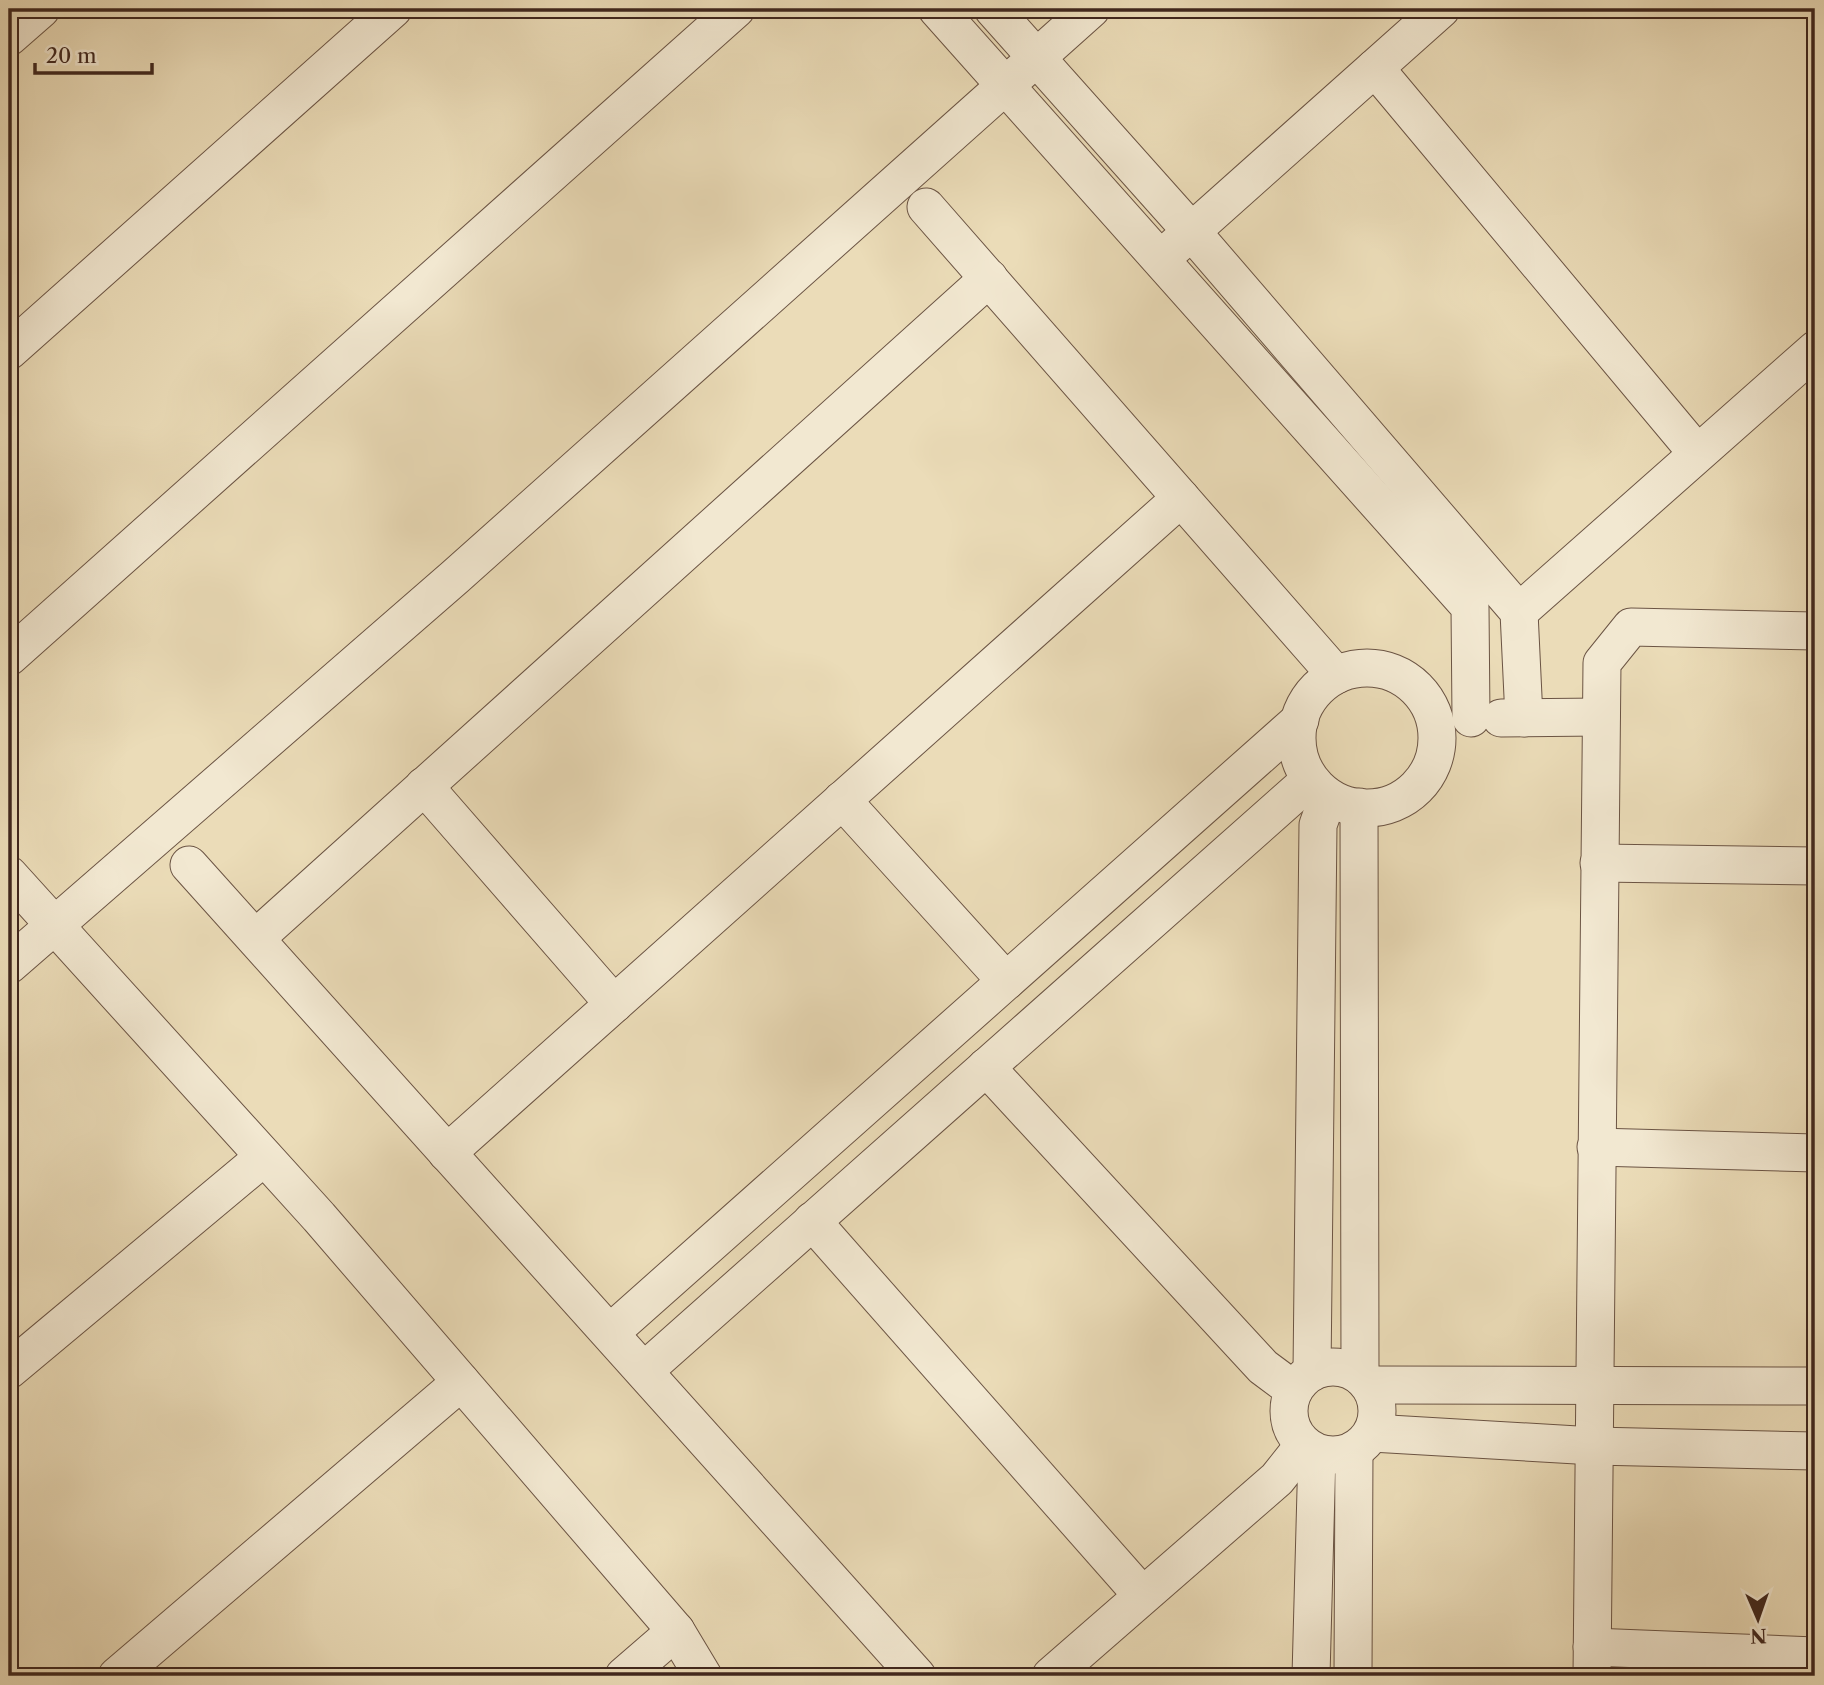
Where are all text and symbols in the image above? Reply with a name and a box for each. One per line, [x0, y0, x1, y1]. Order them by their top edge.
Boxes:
scale bar [35, 32, 152, 76]
text: 20 m [46, 43, 97, 68]
north arrow [1722, 1584, 1792, 1654]
text: N [1750, 1624, 1767, 1647]

